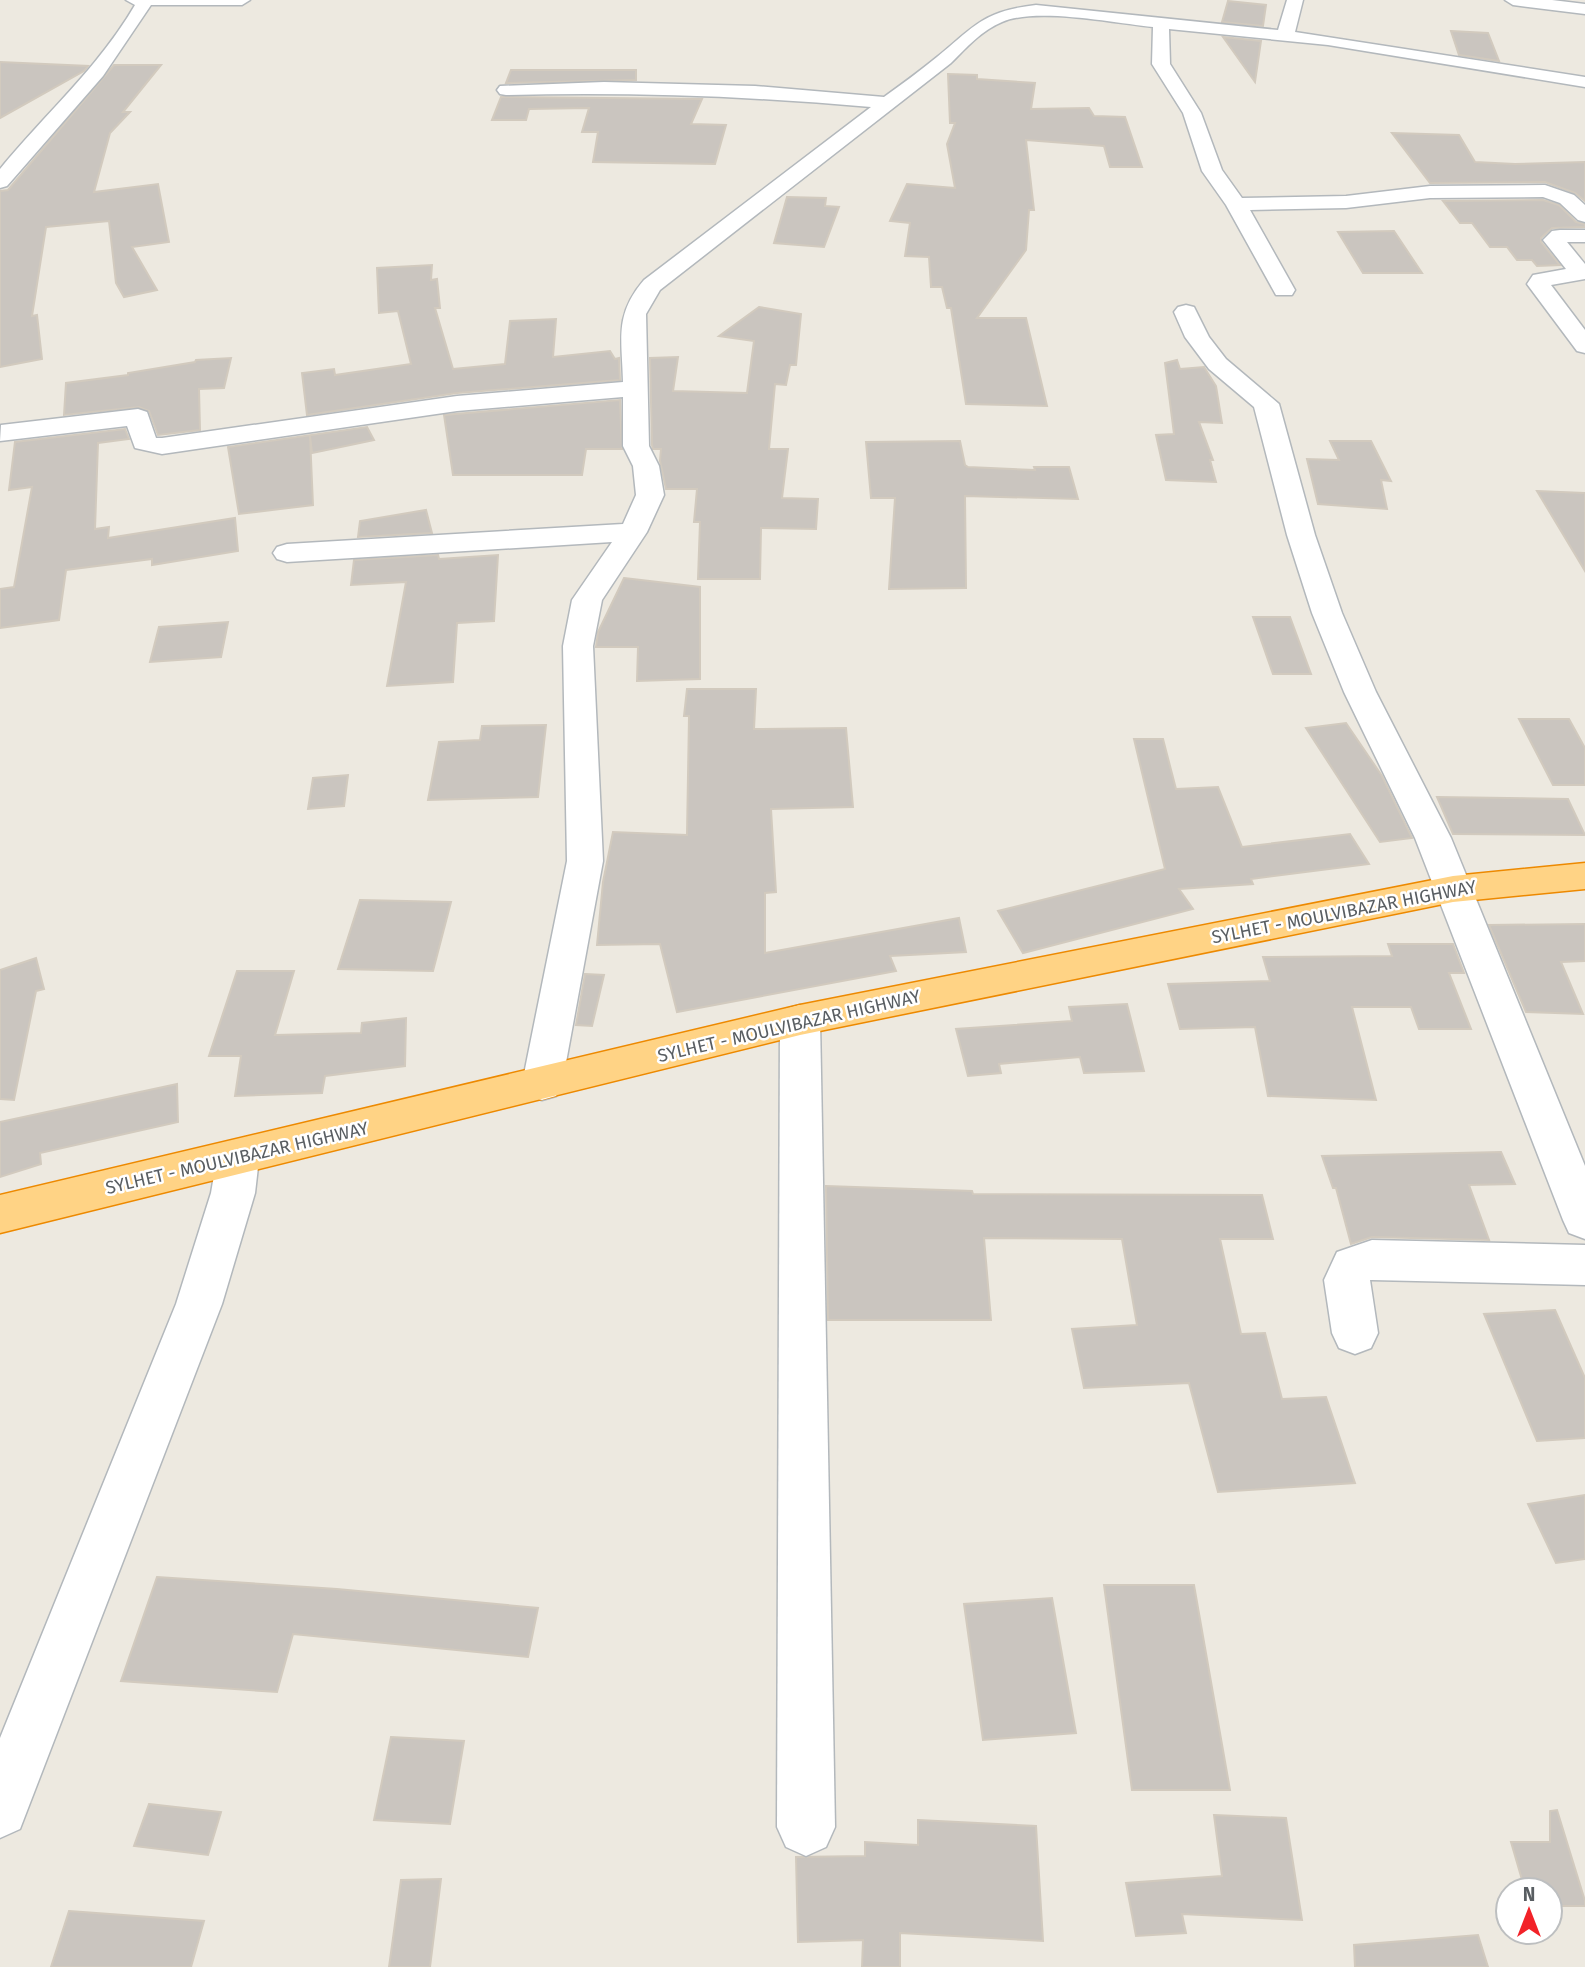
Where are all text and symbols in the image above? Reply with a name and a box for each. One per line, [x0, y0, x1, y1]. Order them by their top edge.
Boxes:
street label: SYLHET - MOULVIBAZAR HIGHWAY [1210, 875, 1478, 948]
street label: SYLHET - MOULVIBAZAR HIGHWAY [655, 985, 923, 1067]
street label: SYLHET - MOULVIBAZAR HIGHWAY [103, 1117, 371, 1199]
north arrow [1494, 1876, 1564, 1946]
text: N [1523, 1883, 1535, 1906]

